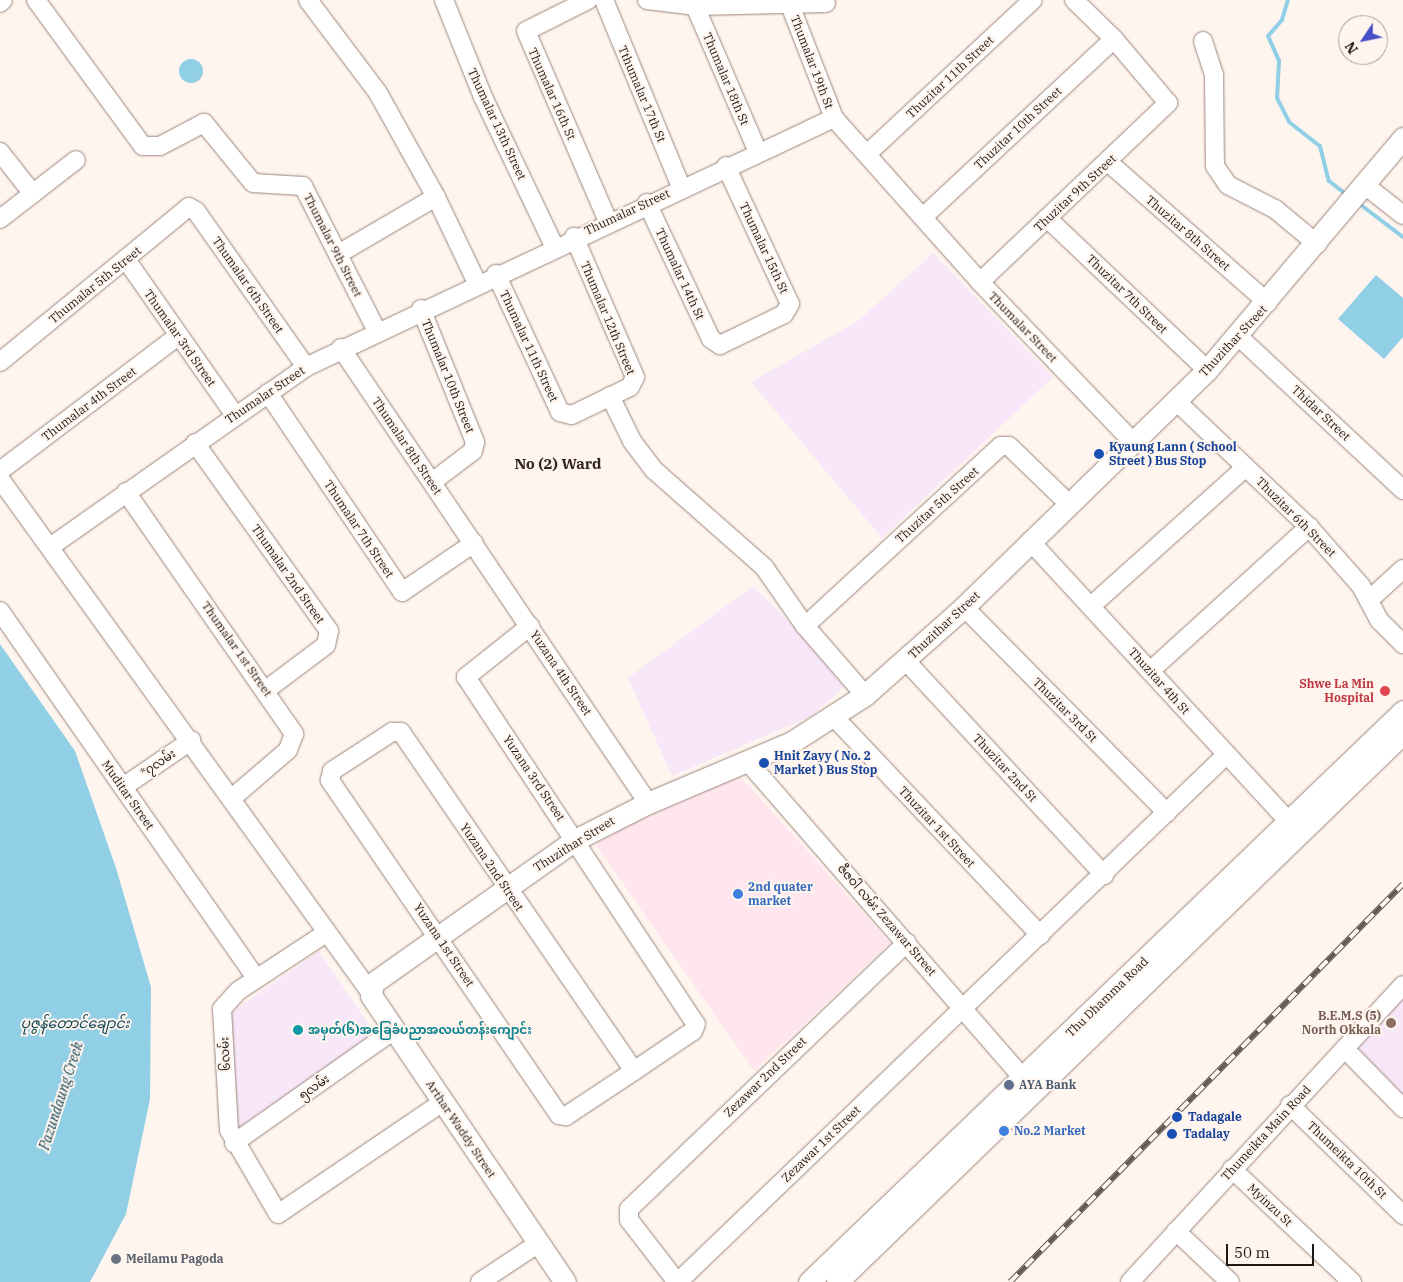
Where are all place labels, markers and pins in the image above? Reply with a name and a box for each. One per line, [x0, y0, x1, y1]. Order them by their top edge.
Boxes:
place label: Kyaung Lann ( School Street ) Bus Stop [1109, 440, 1237, 468]
marker: Kyaung Lann ( School Street ) Bus Stop [1093, 448, 1105, 460]
place label: Shwe La Min Hospital [1299, 677, 1374, 705]
marker: Shwe La Min Hospital [1378, 684, 1392, 698]
place label: Hnit Zayy ( No. 2 Market ) Bus Stop [774, 749, 877, 777]
marker: Hnit Zayy ( No. 2 Market ) Bus Stop [758, 757, 770, 769]
place label: 2nd quater market [748, 880, 813, 908]
marker: 2nd quater market [732, 888, 744, 900]
place label: B.E.M.S (5) North Okkala [1302, 1009, 1381, 1037]
marker: B.E.M.S (5) North Okkala [1385, 1017, 1397, 1029]
place label: အမှတ်(၆)အခြေခံပညာအလယ်တန်းကျောင်း [308, 1023, 532, 1037]
marker: အမှတ်(၆)အခြေခံပညာအလယ်တန်းကျောင်း [292, 1024, 304, 1036]
place label: AYA Bank [1019, 1078, 1076, 1092]
marker: AYA Bank [1003, 1079, 1015, 1091]
marker: Tadagale [1170, 1110, 1184, 1124]
place label: Tadagale [1188, 1110, 1242, 1124]
place label: No.2 Market [1014, 1124, 1086, 1138]
marker: No.2 Market [998, 1125, 1010, 1137]
marker: Tadalay [1165, 1127, 1179, 1141]
place label: Tadalay [1183, 1127, 1230, 1141]
place label: Meilamu Pagoda [126, 1252, 224, 1266]
marker: Meilamu Pagoda [110, 1253, 122, 1265]

